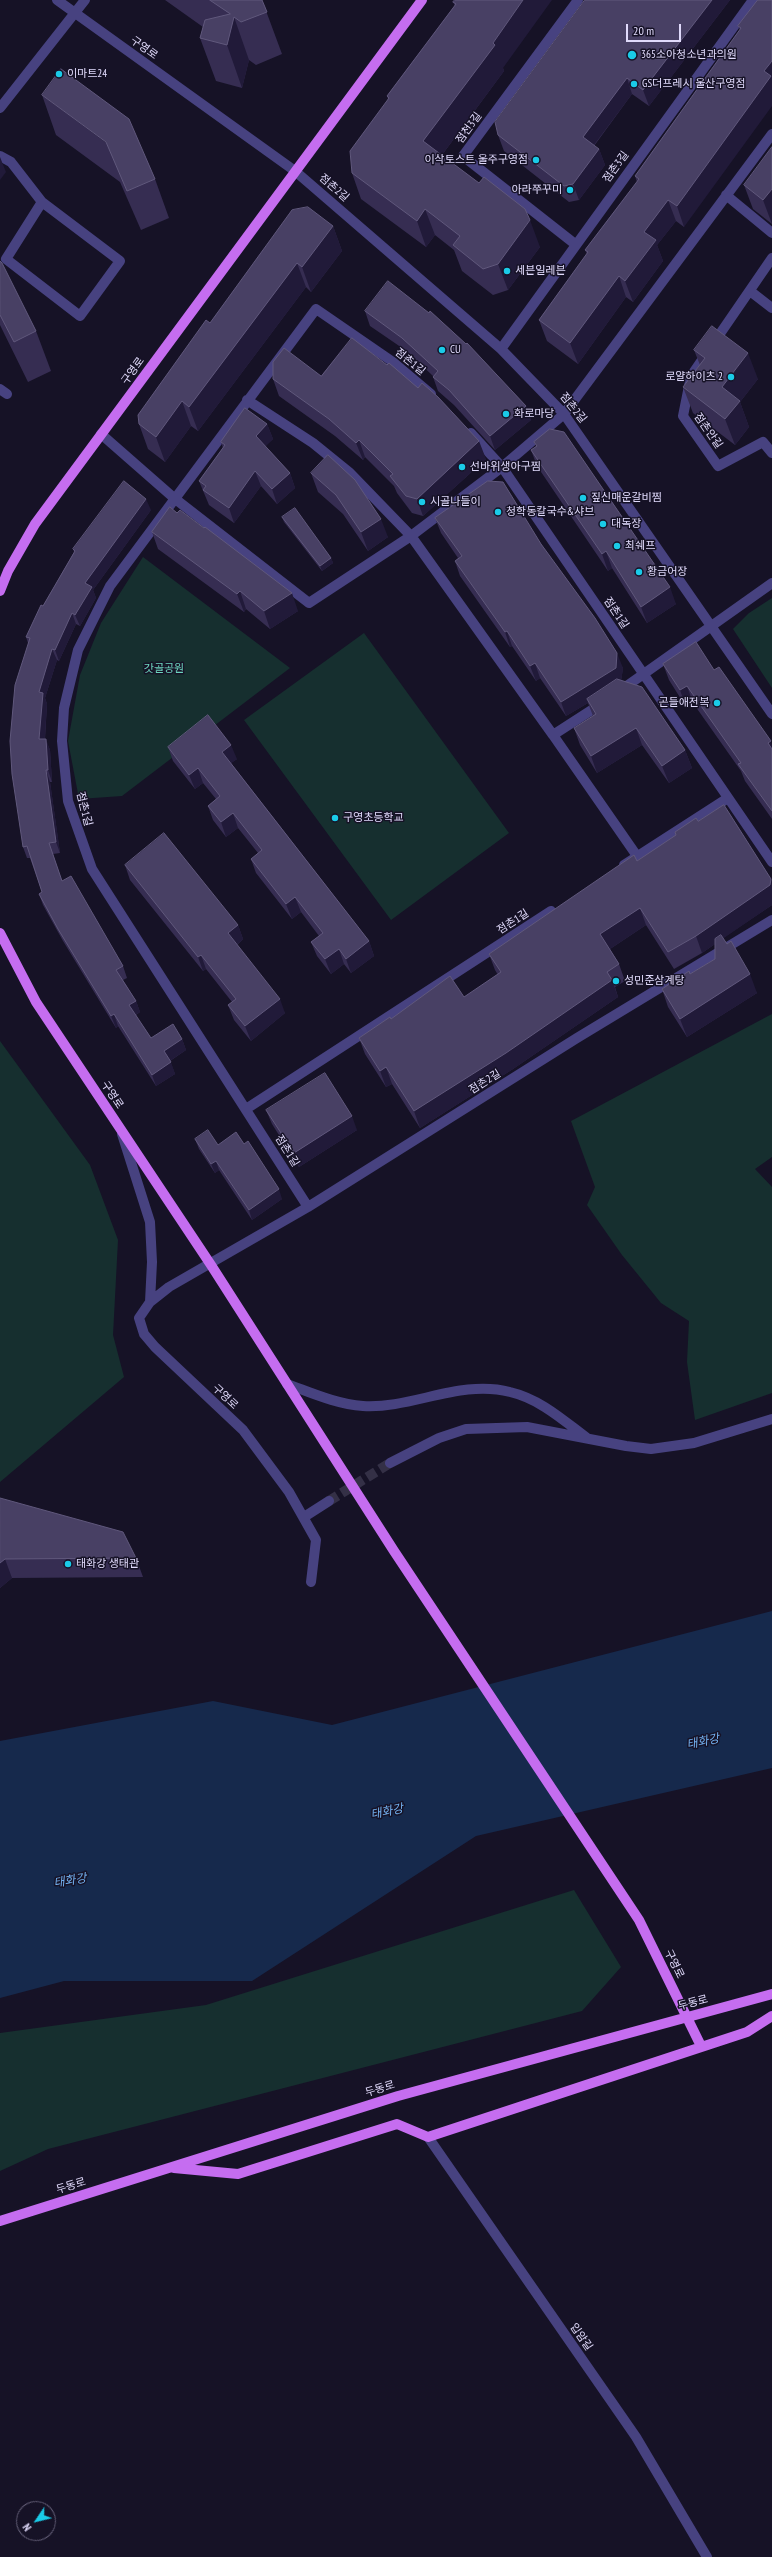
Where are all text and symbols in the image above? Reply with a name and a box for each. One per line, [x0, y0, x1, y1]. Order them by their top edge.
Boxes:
scale bar [628, 16, 683, 42]
text: 20 m [633, 23, 654, 38]
street label: 구영로 [128, 34, 160, 62]
place label: 365소아청소년과의원 [641, 48, 737, 62]
marker: 365소아청소년과의원 [626, 49, 638, 61]
place label: 이마트24 [67, 67, 107, 81]
marker: 이마트24 [54, 69, 64, 79]
place label: GS더프레시 울산구영점 [642, 77, 746, 91]
marker: GS더프레시 울산구영점 [629, 79, 639, 89]
street label: 점천3길 [453, 110, 485, 146]
street label: 점촌3길 [600, 149, 632, 185]
place label: 이삭토스트 울주구영점 [424, 153, 528, 167]
marker: 이삭토스트 울주구영점 [531, 155, 541, 165]
street label: 점촌2길 [316, 171, 352, 205]
place label: 아라쭈꾸미 [511, 183, 562, 197]
marker: 아라쭈꾸미 [565, 185, 575, 195]
place label: 세븐일레븐 [515, 264, 566, 278]
marker: 세븐일레븐 [502, 266, 512, 276]
place label: CU [450, 343, 461, 357]
marker: CU [437, 345, 447, 355]
street label: 점촌1길 [392, 346, 428, 378]
street label: 구영로 [119, 355, 147, 387]
place label: 로얄하이츠 2 [665, 370, 723, 384]
marker: 로얄하이츠 2 [726, 372, 736, 382]
street label: 점촌2길 [557, 390, 589, 426]
place label: 화로마당 [514, 407, 554, 421]
marker: 화로마당 [501, 409, 511, 419]
street label: 점촌안길 [691, 411, 725, 451]
place label: 선바위생아구찜 [470, 460, 541, 474]
marker: 선바위생아구찜 [457, 462, 467, 472]
place label: 짚신매운갈비찜 [591, 491, 662, 505]
marker: 짚신매운갈비찜 [578, 493, 588, 503]
place label: 시골나들이 [430, 495, 481, 509]
marker: 시골나들이 [417, 497, 427, 507]
place label: 청학동칼국수&샤브 [506, 505, 594, 519]
marker: 청학동칼국수&샤브 [493, 507, 503, 517]
place label: 대독장 [611, 517, 641, 531]
marker: 대독장 [598, 519, 608, 529]
place label: 최쉐프 [625, 539, 655, 553]
marker: 최쉐프 [612, 541, 622, 551]
place label: 황금어장 [647, 565, 687, 579]
marker: 황금어장 [634, 567, 644, 577]
street label: 점촌1길 [601, 595, 631, 631]
park label: 갓골공원 [144, 662, 184, 676]
place label: 곤들애전복 [658, 696, 709, 710]
marker: 곤들애전복 [712, 698, 722, 708]
street label: 점촌1길 [73, 790, 95, 828]
place label: 구영초등학교 [343, 811, 404, 825]
marker: 구영초등학교 [330, 813, 340, 823]
street label: 점촌1길 [495, 907, 531, 937]
place label: 성민준삼계탕 [624, 974, 685, 988]
marker: 성민준삼계탕 [611, 976, 621, 986]
street label: 점촌2길 [467, 1067, 503, 1097]
street label: 구영로 [98, 1079, 126, 1111]
street label: 점촌1길 [272, 1133, 302, 1169]
street label: 구영로 [209, 1382, 241, 1412]
place label: 태화강 생태관 [76, 1557, 139, 1571]
marker: 태화강 생태관 [63, 1559, 73, 1569]
water label: 태화강 [685, 1732, 721, 1752]
water label: 태화강 [369, 1802, 405, 1822]
water label: 태화강 [53, 1871, 87, 1891]
street label: 구영로 [661, 1947, 687, 1981]
street label: 두동로 [677, 1993, 709, 2013]
street label: 두동로 [364, 2078, 396, 2100]
street label: 두동로 [55, 2175, 87, 2197]
street label: 입암길 [567, 2321, 595, 2353]
north arrow [16, 2501, 56, 2541]
text: N [20, 2521, 34, 2534]

